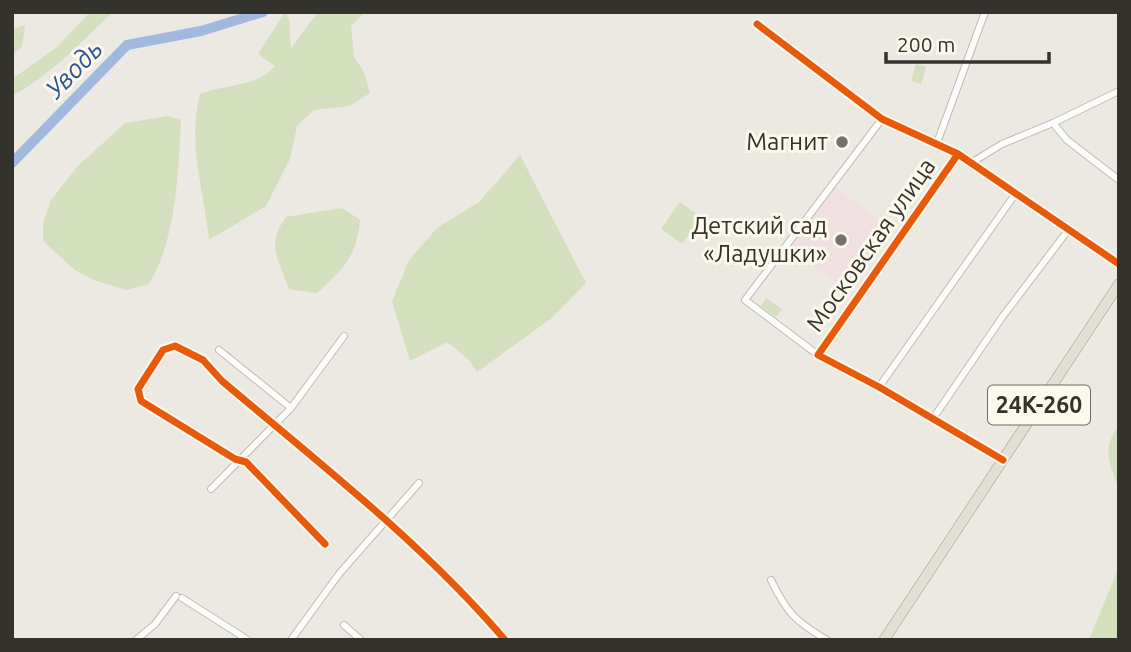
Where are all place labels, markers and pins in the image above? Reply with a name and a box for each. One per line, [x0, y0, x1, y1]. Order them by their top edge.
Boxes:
place label: Магнит [746, 128, 828, 155]
marker: Магнит [834, 134, 850, 150]
place label: Детский сад «Ладушки» [691, 212, 827, 267]
marker: Детский сад «Ладушки» [833, 232, 849, 248]

